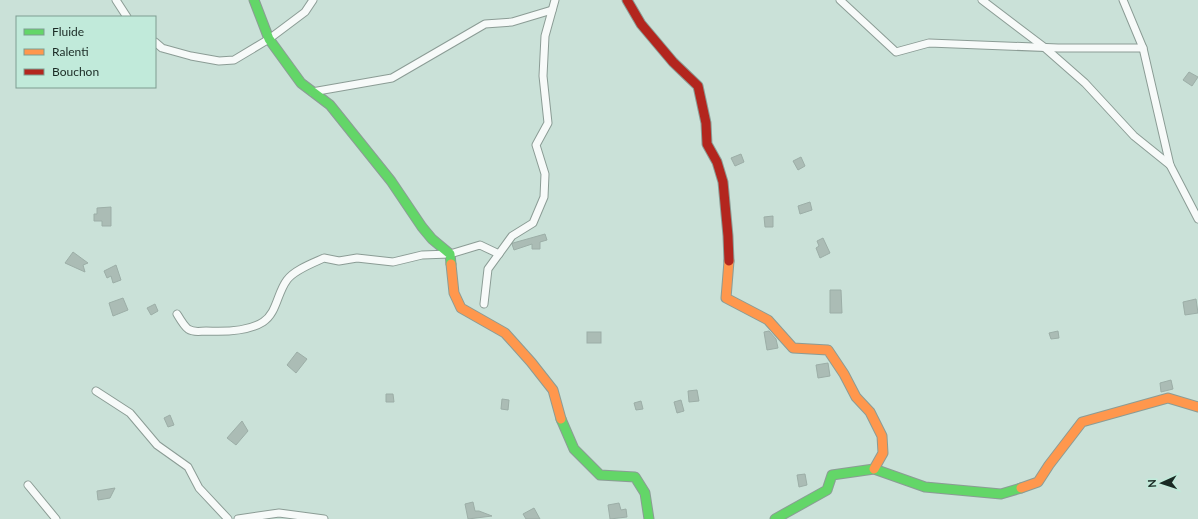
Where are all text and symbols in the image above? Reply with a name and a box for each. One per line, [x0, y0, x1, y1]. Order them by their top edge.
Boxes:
legend [16, 16, 156, 88]
text: Fluide [52, 24, 84, 39]
text: Ralenti [52, 44, 89, 59]
text: Bouchon [52, 64, 99, 79]
north arrow [1142, 463, 1182, 503]
text: N [1145, 479, 1158, 488]

